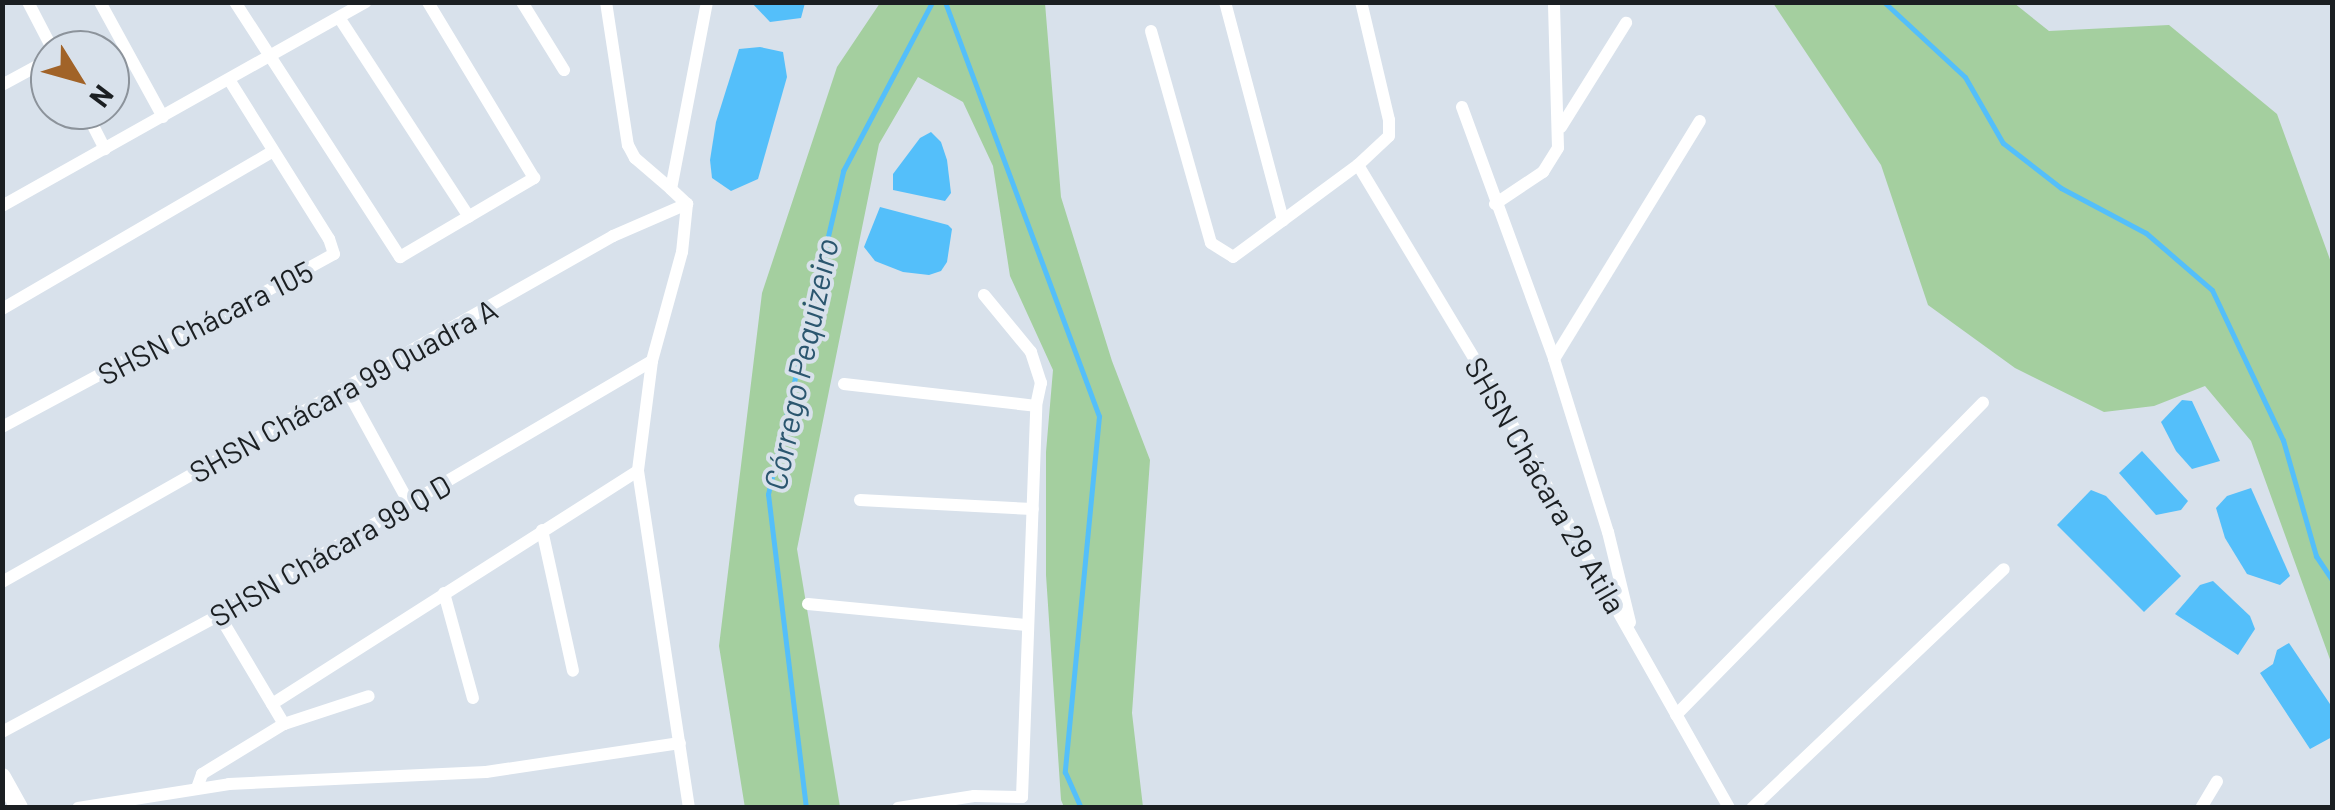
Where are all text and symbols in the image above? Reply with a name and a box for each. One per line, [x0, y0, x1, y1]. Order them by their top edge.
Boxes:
north arrow [30, 30, 130, 130]
text: N [83, 79, 122, 115]
water label: Córrego Pequizeiro [755, 235, 845, 493]
street label: SHSN Chácara 105 [92, 252, 318, 392]
street label: SHSN Chácara 99 Quadra A [183, 290, 503, 490]
street label: SHSN Chácara 29 Atila [1458, 350, 1634, 620]
street label: SHSN Chácara 99 Q D [203, 466, 457, 634]

